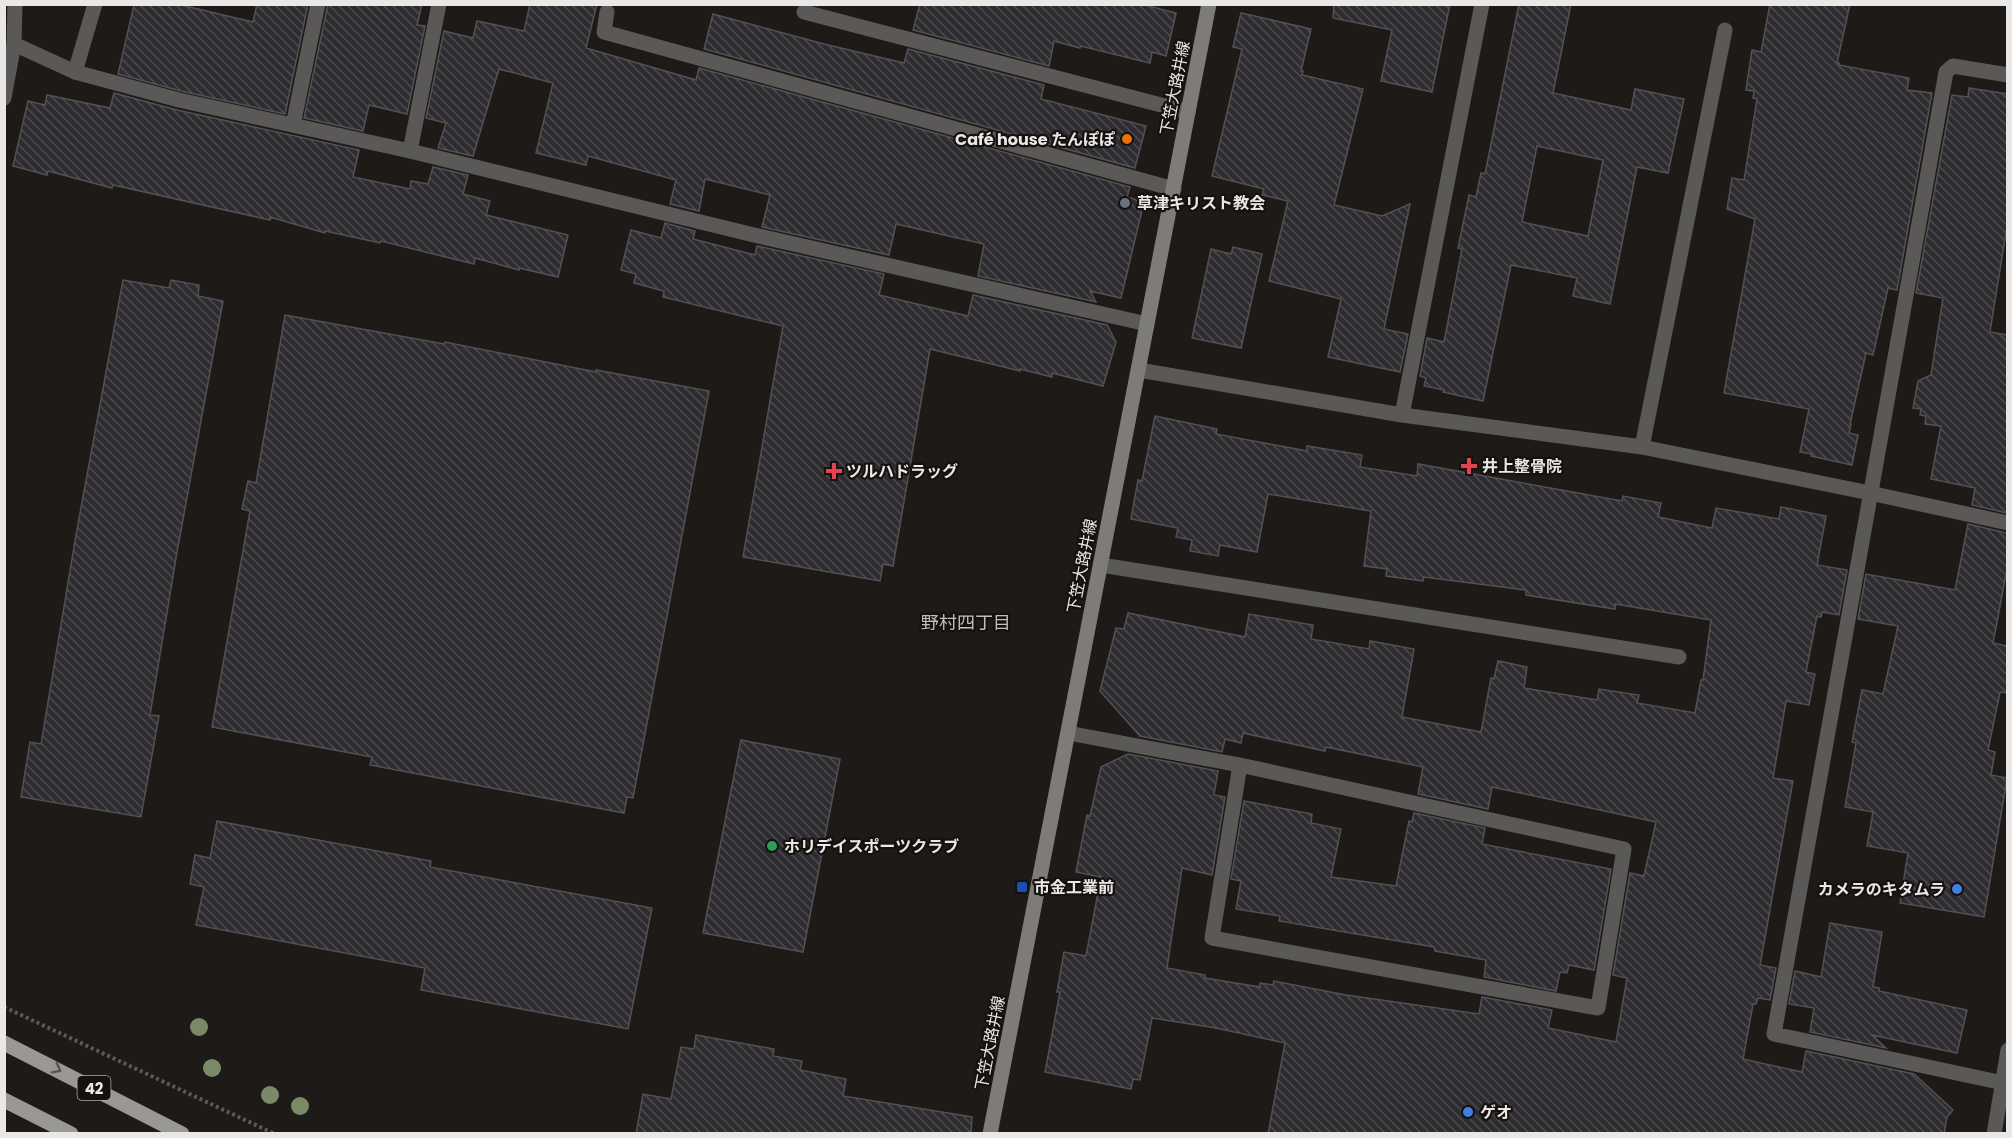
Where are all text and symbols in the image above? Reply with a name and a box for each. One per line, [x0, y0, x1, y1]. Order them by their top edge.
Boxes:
street label: 下笠大路井線 [1155, 39, 1195, 137]
place label: Café house たんぽぽ [955, 128, 1115, 151]
marker: Café house たんぽぽ [1120, 132, 1134, 146]
place label: 草津キリスト教会 [1137, 192, 1265, 215]
marker: 草津キリスト教会 [1118, 196, 1132, 210]
place label: 井上整骨院 [1482, 455, 1562, 478]
marker: 井上整骨院 [1460, 457, 1478, 475]
place label: ツルハドラッグ [846, 460, 958, 483]
marker: ツルハドラッグ [827, 464, 841, 478]
street label: 下笠大路井線 [1062, 517, 1102, 615]
district label: 野村四丁目 [921, 610, 1011, 635]
place label: ホリデイスポーツクラブ [784, 835, 959, 858]
marker: ホリデイスポーツクラブ [765, 839, 779, 853]
place label: 市金工業前 [1034, 876, 1114, 899]
place label: カメラのキタムラ [1818, 878, 1945, 901]
marker: 市金工業前 [1015, 880, 1029, 894]
marker: カメラのキタムラ [1950, 882, 1964, 896]
street label: 下笠大路井線 [970, 994, 1010, 1092]
one-way arrow [51, 1061, 62, 1073]
road number: 42 [78, 1076, 110, 1100]
place label: ゲオ [1480, 1101, 1512, 1124]
marker: ゲオ [1461, 1105, 1475, 1119]

